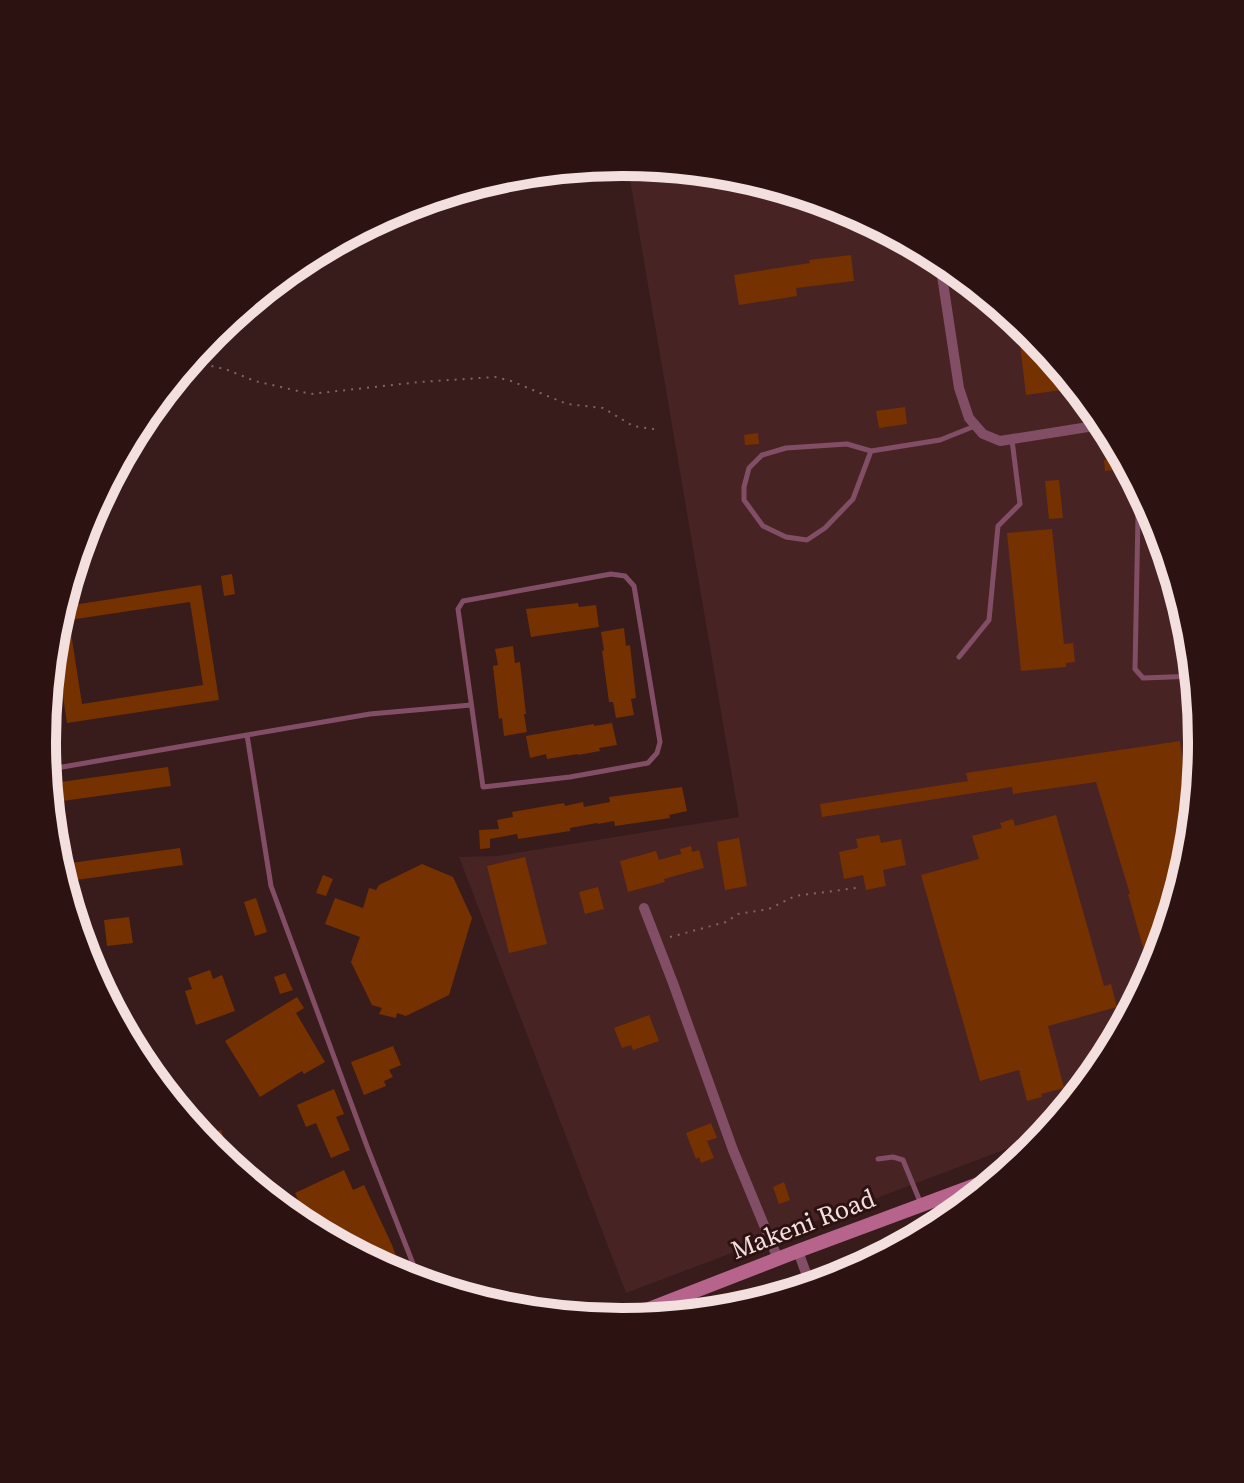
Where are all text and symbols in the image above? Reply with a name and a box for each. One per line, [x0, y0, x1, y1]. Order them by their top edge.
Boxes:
street label: Makeni Road [726, 1180, 880, 1268]

